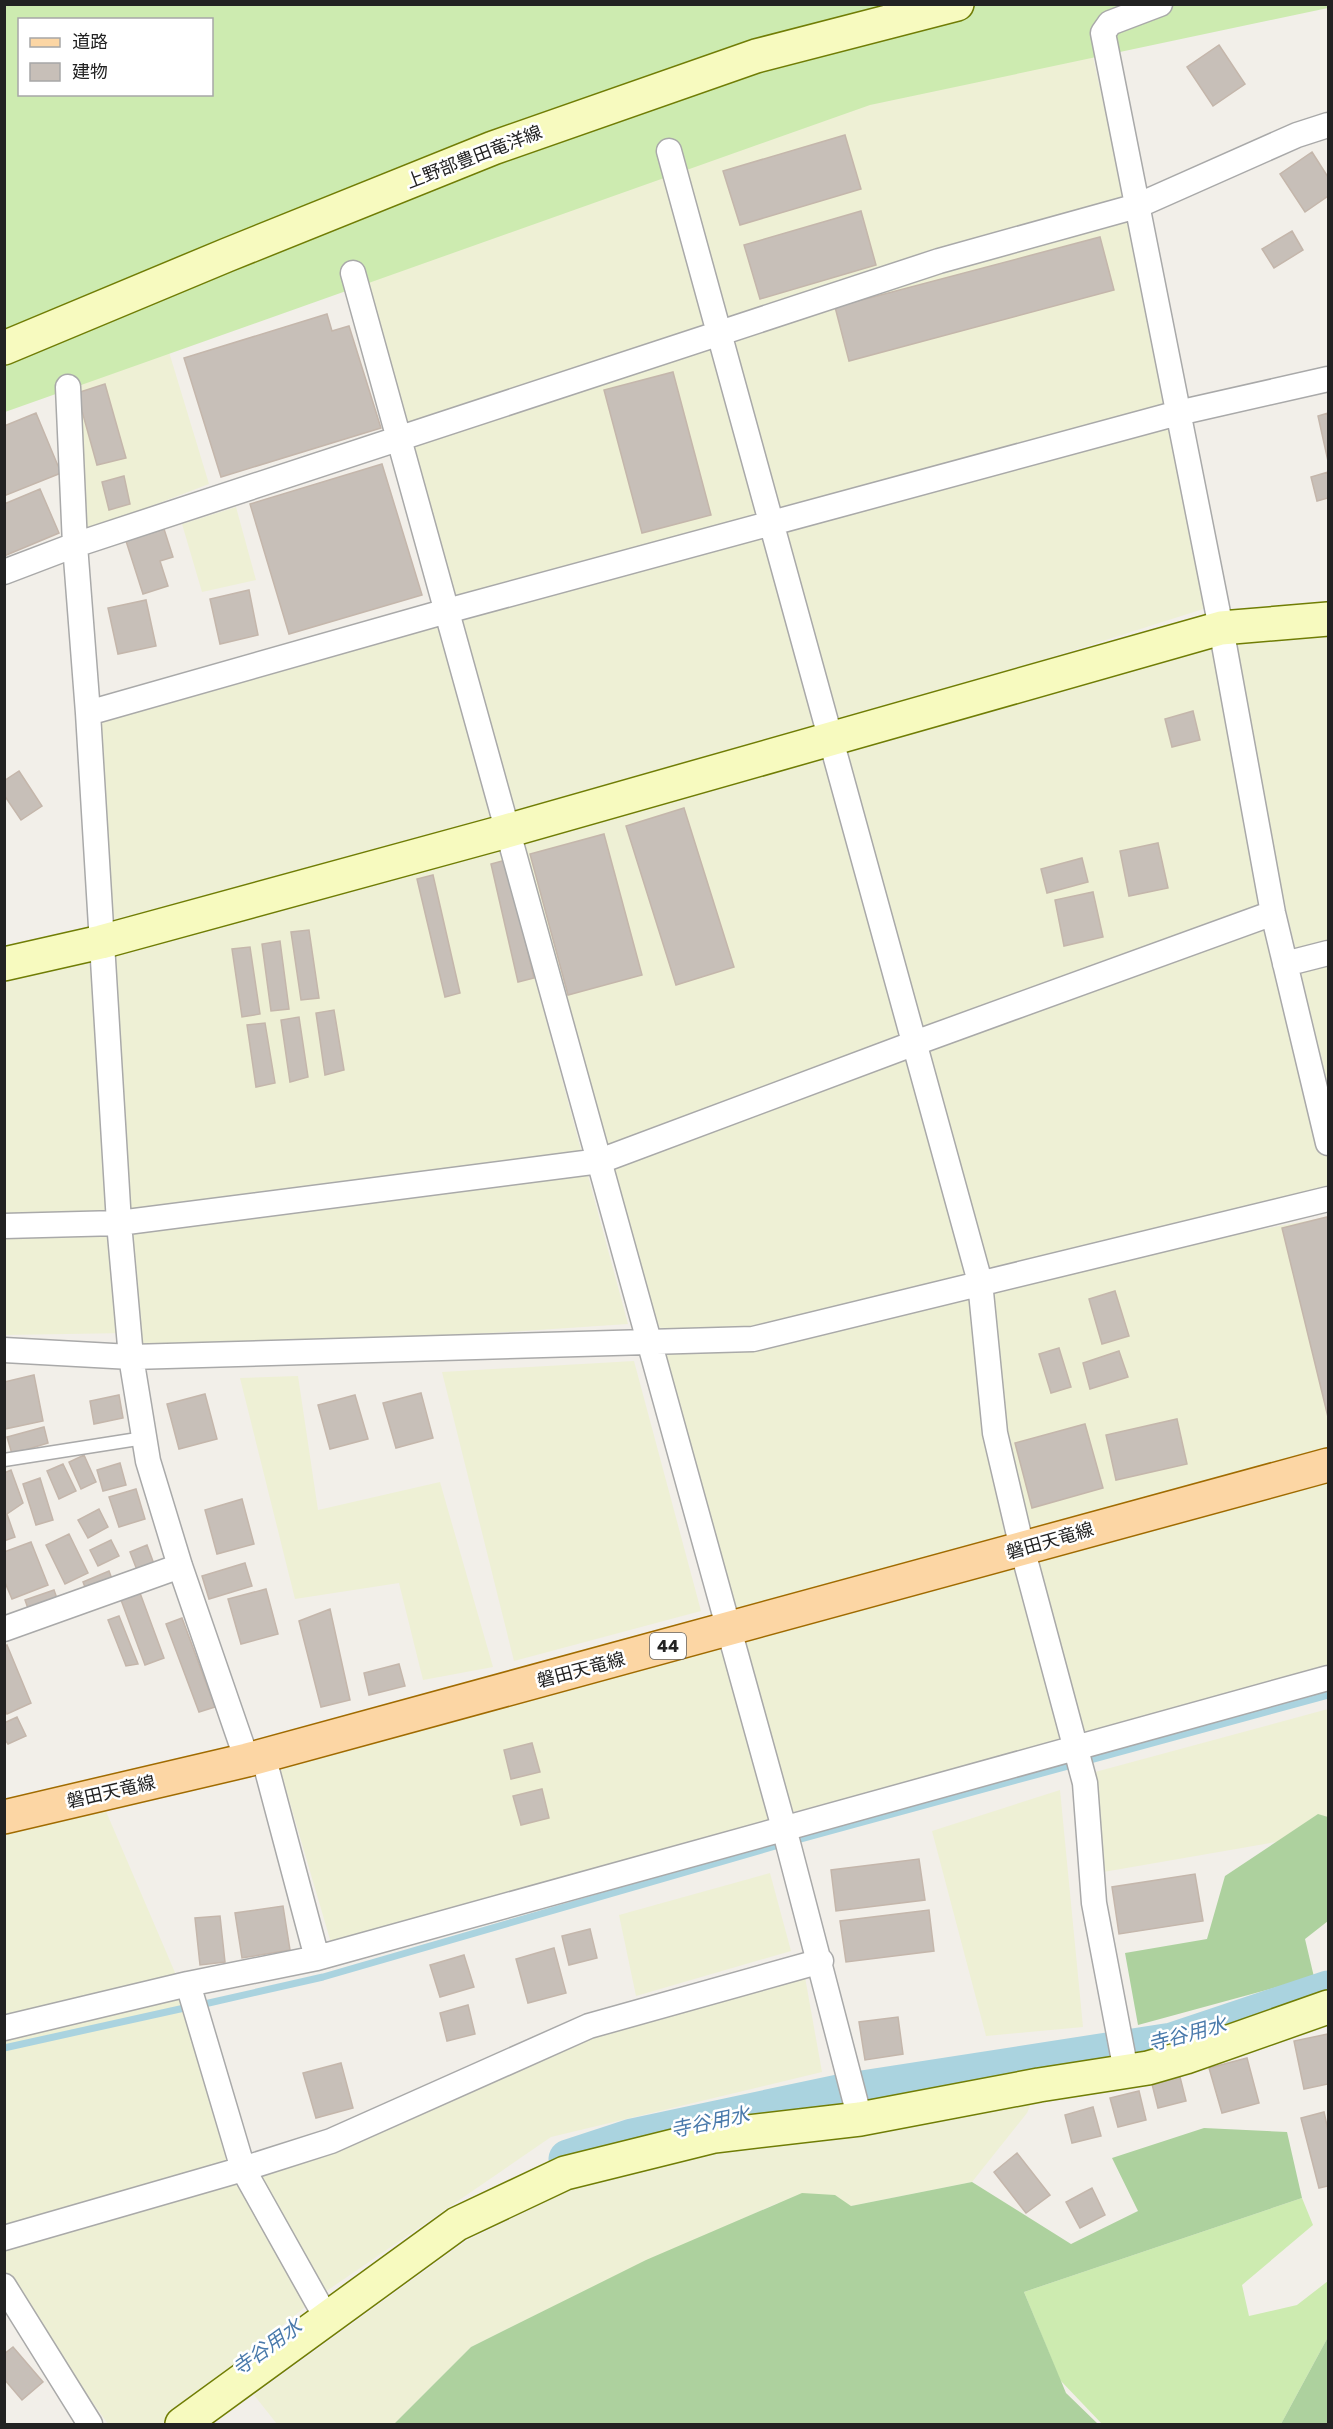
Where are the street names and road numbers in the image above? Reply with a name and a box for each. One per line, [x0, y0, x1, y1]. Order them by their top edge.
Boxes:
street label: 上野部豊田竜洋線 [403, 121, 545, 193]
street label: 磐田天竜線 [1004, 1518, 1096, 1564]
road number: 44 [650, 1633, 686, 1659]
street label: 磐田天竜線 [535, 1648, 627, 1692]
street label: 磐田天竜線 [65, 1771, 157, 1813]

